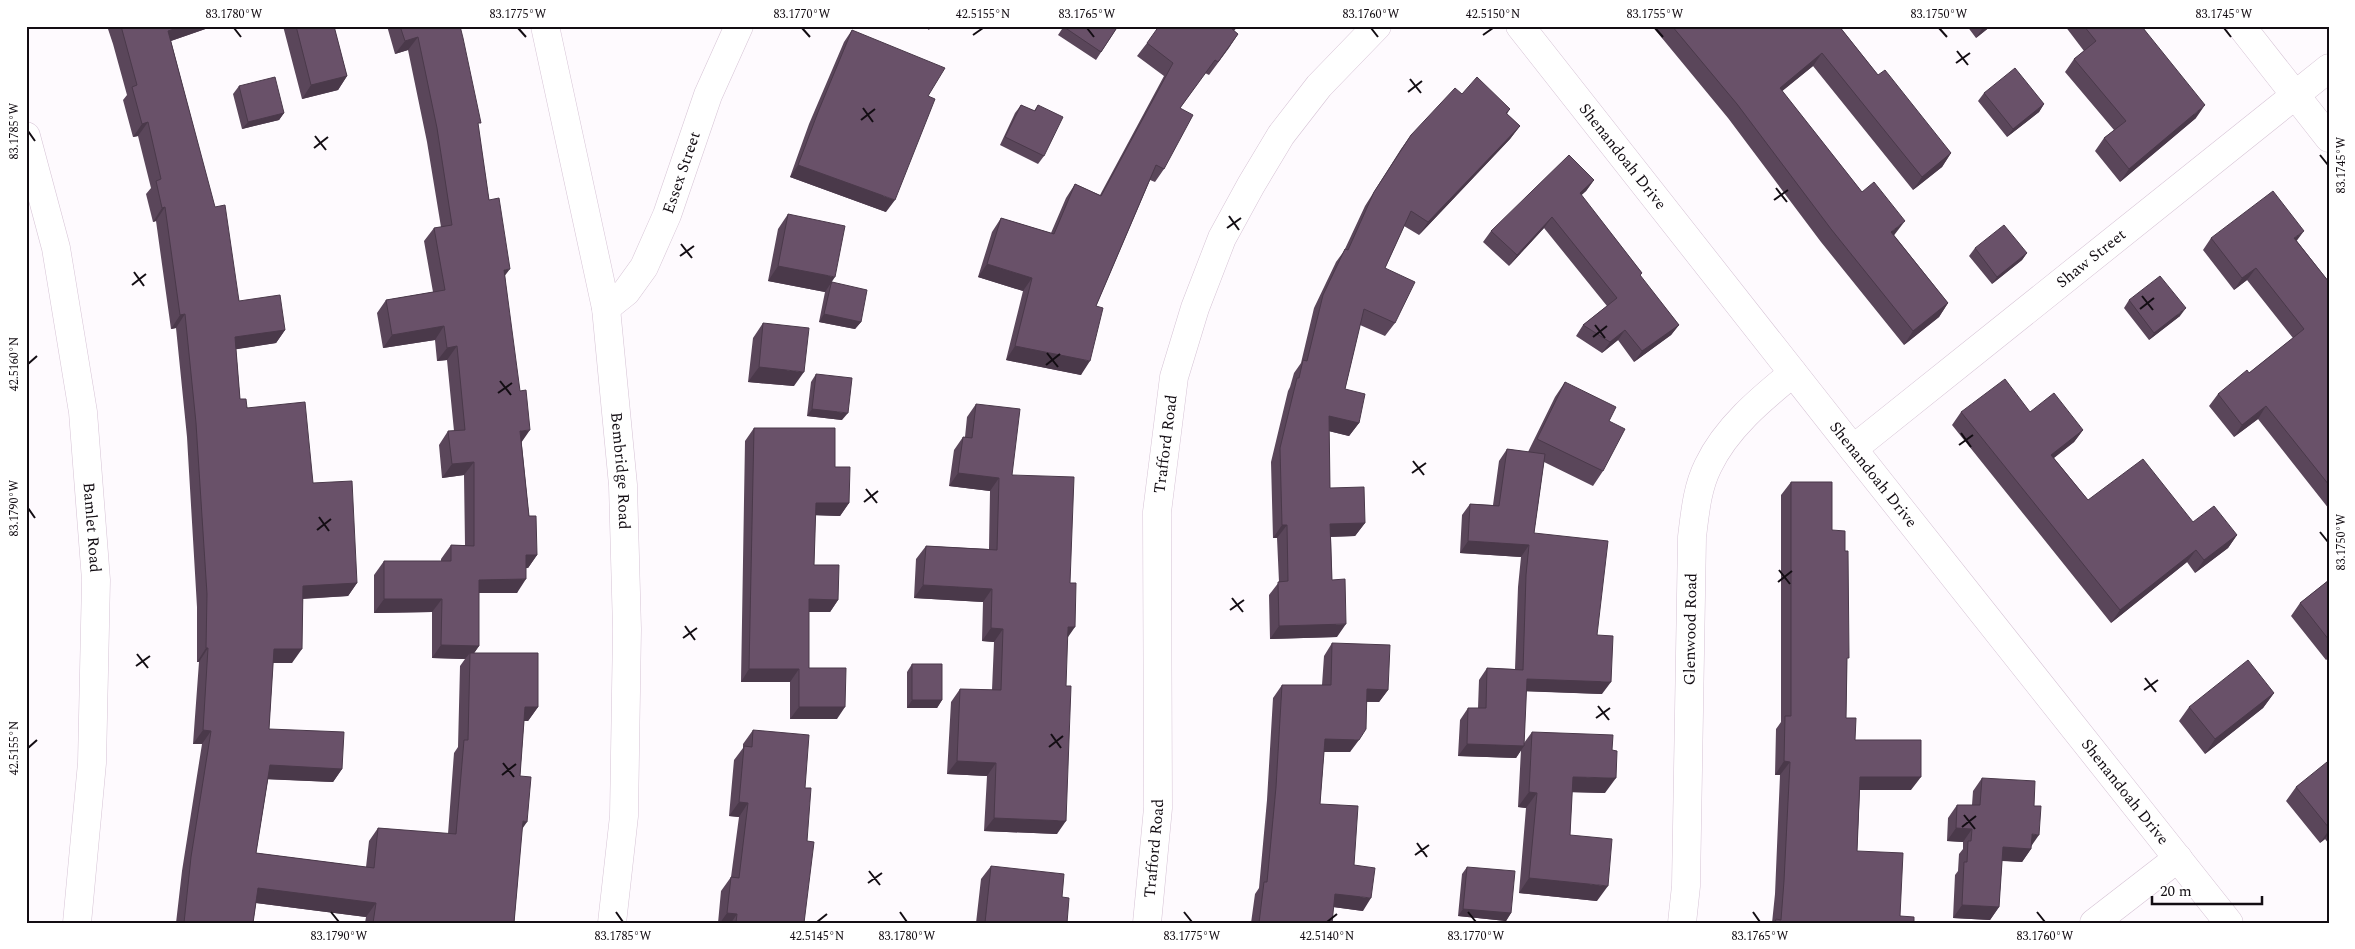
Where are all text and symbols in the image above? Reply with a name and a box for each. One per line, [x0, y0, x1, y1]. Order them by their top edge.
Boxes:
text: 83.1780°W [206, 5, 263, 24]
text: 83.1775°W [490, 5, 547, 24]
text: 83.1770°W [774, 5, 831, 24]
text: 42.5155°N [956, 5, 1010, 24]
text: 83.1765°W [1059, 5, 1116, 24]
text: 83.1760°W [1343, 5, 1400, 24]
text: 42.5150°N [1466, 5, 1520, 24]
text: 83.1755°W [1627, 5, 1684, 24]
text: 83.1750°W [1911, 5, 1968, 24]
text: 83.1745°W [2196, 5, 2253, 24]
street label: Shenandoah Drive [1573, 98, 1672, 215]
text: 83.1785°W [5, 102, 24, 159]
street label: Essex Street [656, 128, 707, 217]
text: 83.1745°W [2332, 136, 2351, 193]
street label: Shaw Street [2051, 223, 2132, 294]
text: 42.5160°N [5, 337, 24, 391]
street label: Trafford Road [1147, 393, 1184, 495]
street label: Bembridge Road [604, 411, 636, 530]
street label: Shenandoah Drive [1824, 416, 1923, 533]
text: 83.1790°W [5, 479, 24, 536]
street label: Bamlet Road [76, 482, 107, 574]
text: 83.1750°W [2332, 513, 2351, 570]
street label: Glenwood Road [1677, 573, 1703, 686]
text: 42.5155°N [5, 721, 24, 775]
street label: Shenandoah Drive [2075, 734, 2175, 850]
street label: Trafford Road [1137, 799, 1170, 899]
scale bar [2152, 874, 2262, 906]
text: 20 m [2160, 880, 2192, 903]
text: 83.1790°W [311, 927, 368, 946]
text: 83.1785°W [595, 927, 652, 946]
text: 42.5145°N [790, 927, 844, 946]
text: 83.1780°W [879, 927, 936, 946]
text: 83.1775°W [1164, 927, 1221, 946]
text: 42.5140°N [1300, 927, 1354, 946]
text: 83.1770°W [1448, 927, 1505, 946]
text: 83.1765°W [1732, 927, 1789, 946]
text: 83.1760°W [2017, 927, 2074, 946]

